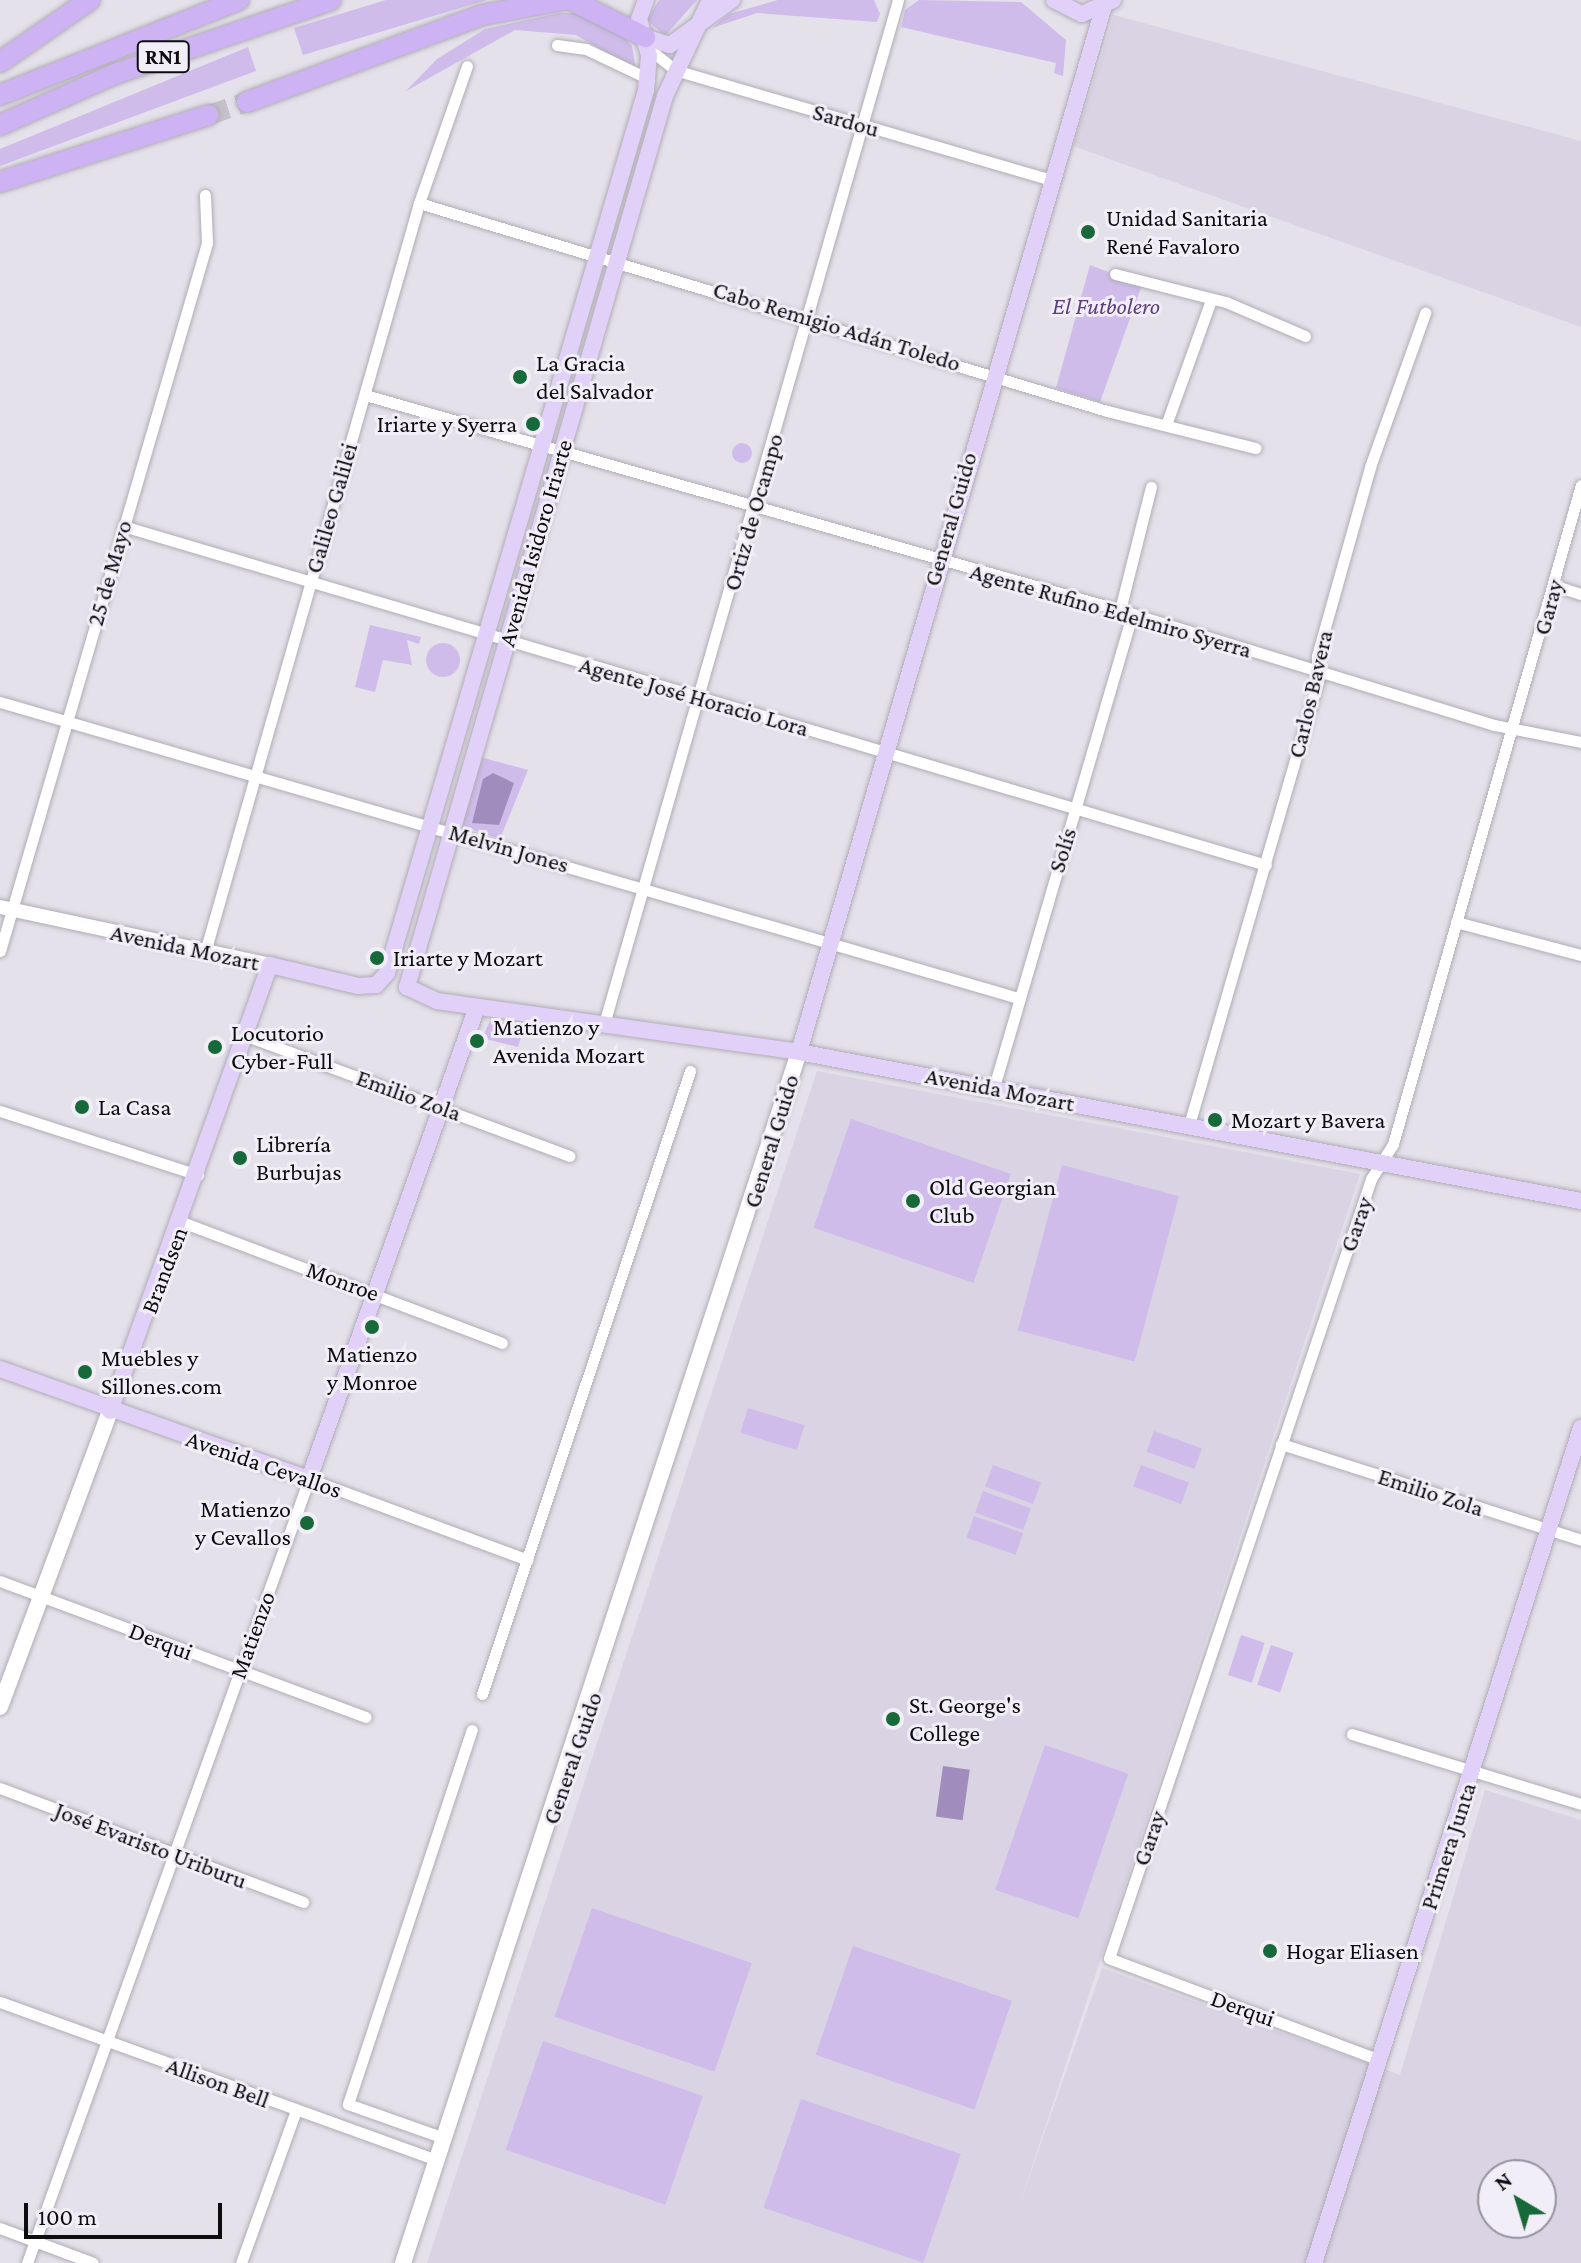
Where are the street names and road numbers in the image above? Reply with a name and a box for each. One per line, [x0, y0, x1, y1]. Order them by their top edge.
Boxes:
road number: RN1 [135, 39, 191, 75]
street label: Sardou [810, 97, 882, 143]
street label: Cabo Remigio Adán Toledo [710, 275, 964, 377]
street label: Ortiz de Ocampo [717, 430, 789, 594]
street label: Avenida Isidoro Iriarte [492, 436, 578, 650]
street label: Galileo Galilei [299, 440, 363, 576]
street label: General Guido [917, 449, 983, 589]
street label: 25 de Mayo [80, 517, 138, 629]
street label: Agente Rufino Edelmiro Syerra [967, 556, 1255, 664]
street label: Garay [1527, 576, 1569, 638]
street label: Carlos Bavera [1281, 627, 1339, 761]
street label: Agente José Horacio Lora [576, 649, 812, 743]
street label: Melvin Jones [446, 817, 572, 879]
street label: Solís [1042, 824, 1082, 876]
street label: Avenida Mozart [108, 917, 262, 977]
street label: Avenida Mozart [923, 1060, 1077, 1118]
street label: Emilio Zola [353, 1063, 465, 1127]
street label: General Guido [737, 1071, 805, 1211]
street label: Garay [1333, 1193, 1379, 1255]
street label: Brandsen [134, 1223, 194, 1317]
street label: Monroe [303, 1255, 383, 1307]
street label: Avenida Cevallos [183, 1424, 345, 1504]
street label: Emilio Zola [1375, 1461, 1487, 1523]
street label: Matienzo [223, 1587, 281, 1683]
street label: Derqui [125, 1616, 197, 1666]
street label: General Guido [536, 1688, 608, 1828]
street label: Primera Junta [1414, 1779, 1482, 1913]
street label: José Evaristo Uriburu [51, 1795, 251, 1895]
street label: Garay [1126, 1807, 1172, 1869]
street label: Derqui [1207, 1983, 1279, 2033]
street label: Allison Bell [163, 2050, 273, 2114]

